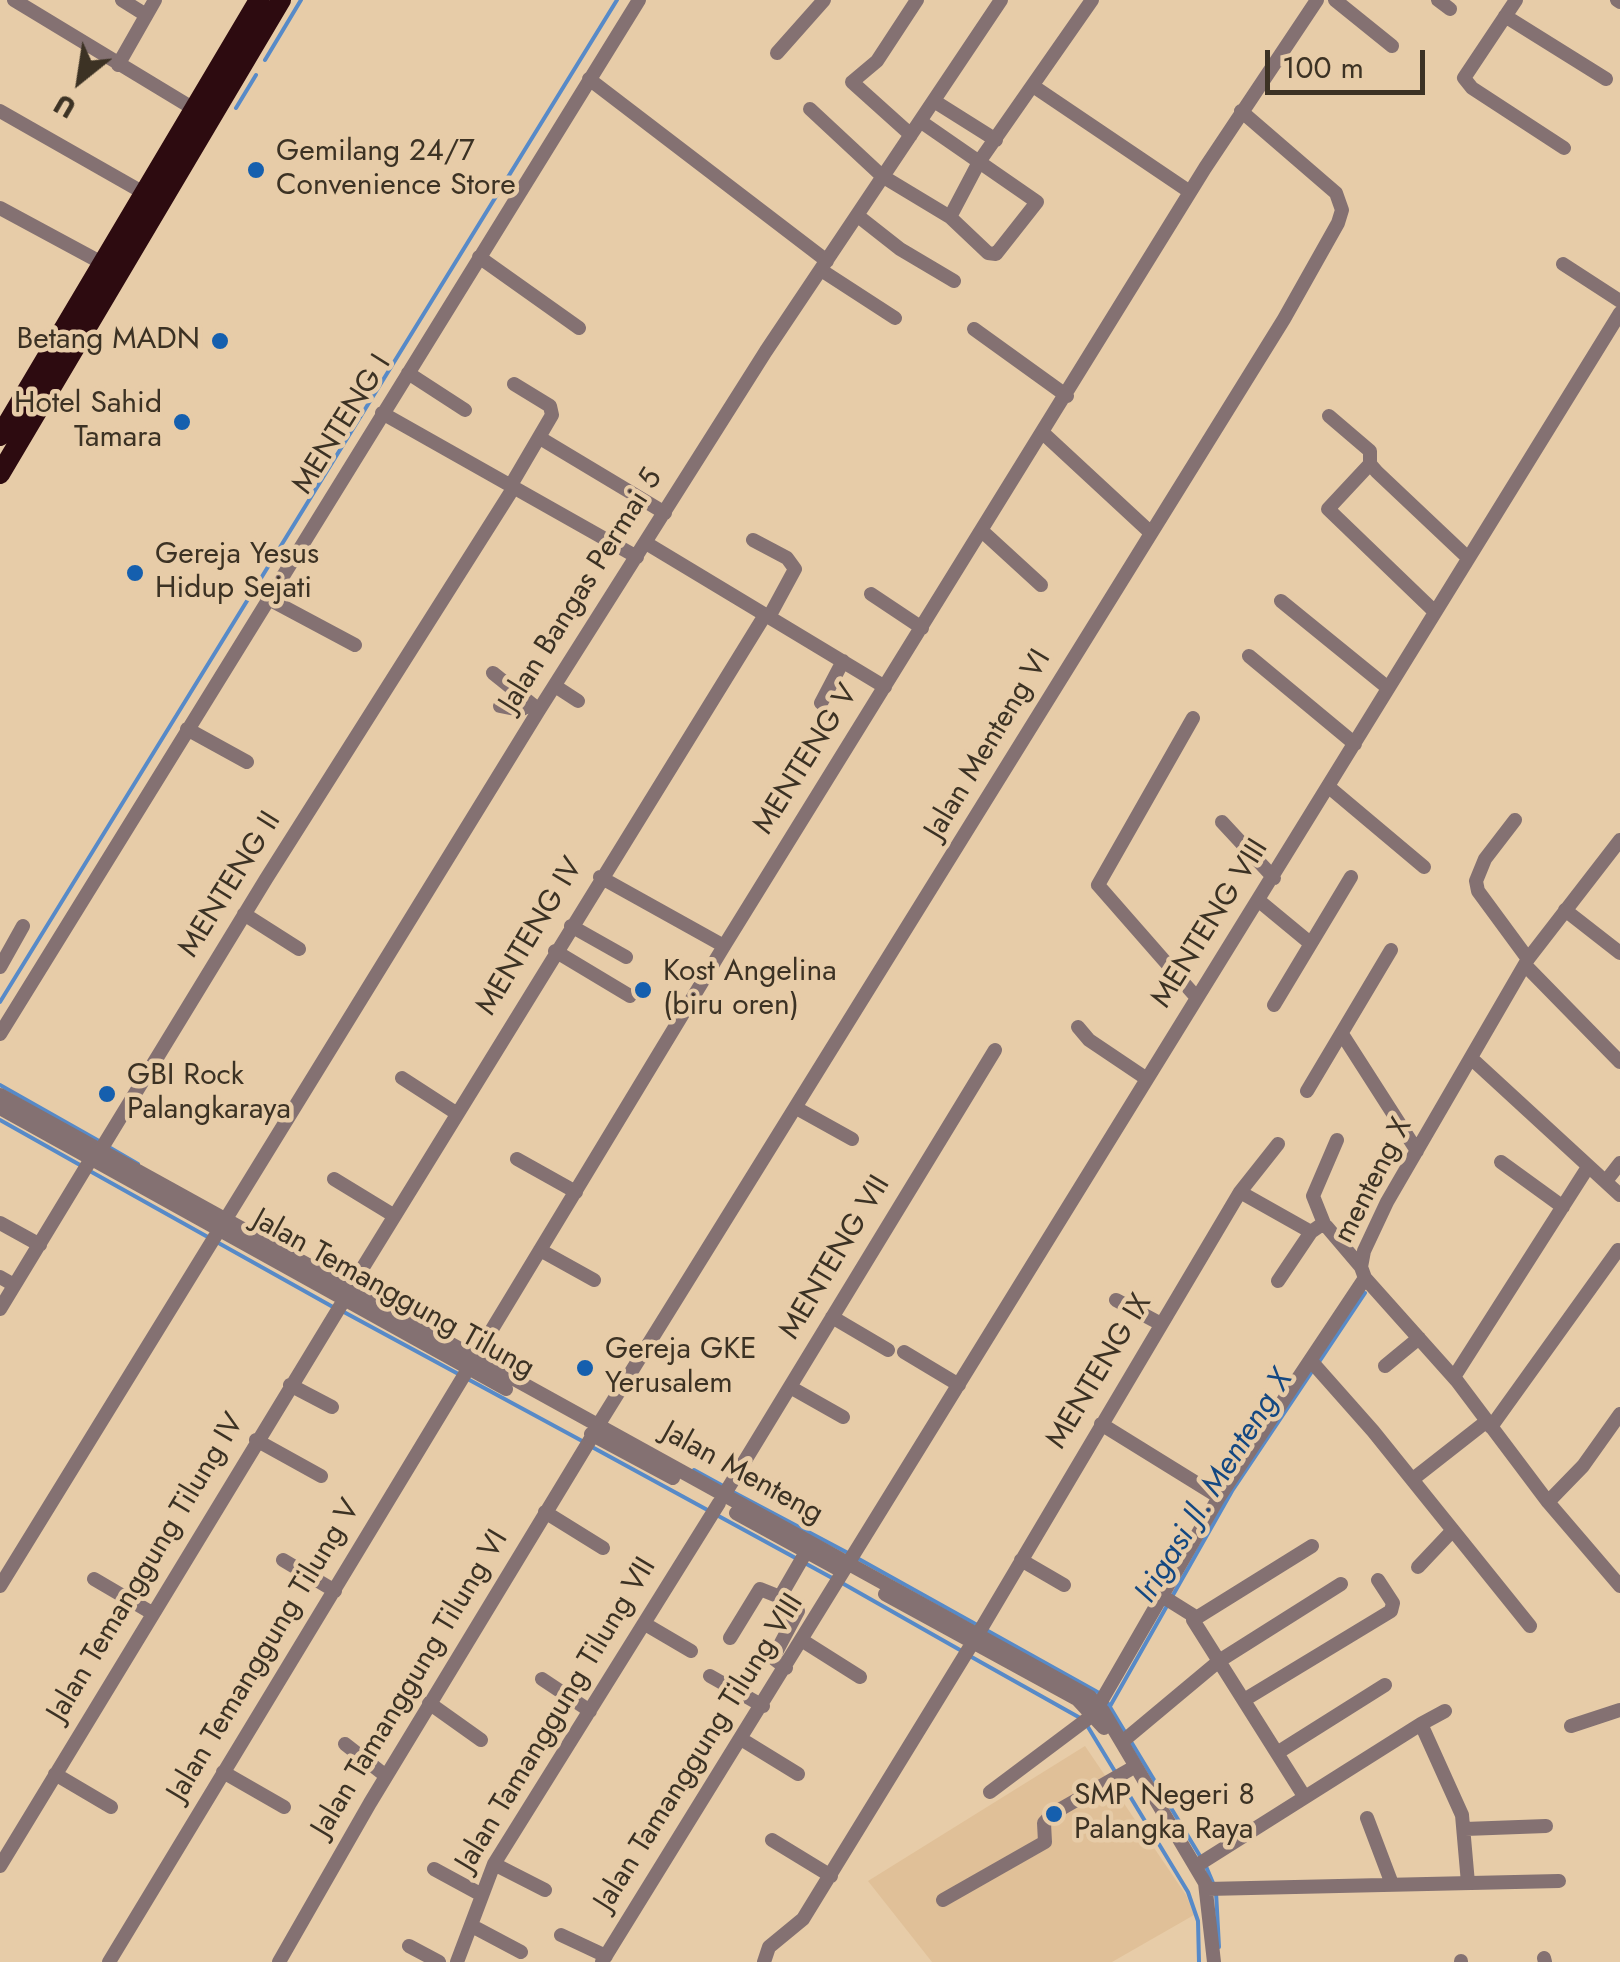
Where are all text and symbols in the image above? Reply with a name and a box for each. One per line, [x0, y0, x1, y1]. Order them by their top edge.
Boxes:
north arrow [30, 30, 130, 130]
scale bar [1270, 30, 1430, 92]
text: 100 m [1282, 46, 1364, 89]
text: U [46, 84, 84, 129]
place label: Gemilang 24/7 Convenience Store [276, 135, 516, 206]
marker: Gemilang 24/7 Convenience Store [245, 159, 267, 181]
place label: Betang MADN [17, 323, 200, 359]
marker: Betang MADN [209, 330, 231, 352]
street label: MENTENG I [286, 349, 400, 501]
place label: Hotel Sahid Tamara [14, 387, 162, 458]
marker: Hotel Sahid Tamara [171, 411, 193, 433]
street label: Jalan Bangas Permai 5 [493, 463, 671, 719]
place label: Gereja Yesus Hidup Sejati [155, 538, 319, 608]
marker: Gereja Yesus Hidup Sejati [124, 562, 146, 584]
street label: Jalan Menteng VI [918, 644, 1060, 846]
street label: MENTENG V [747, 678, 867, 842]
street label: MENTENG II [172, 806, 290, 964]
street label: MENTENG VIII [1145, 833, 1277, 1015]
street label: MENTENG IV [470, 852, 592, 1022]
place label: Kost Angelina (biru oren) [663, 955, 837, 1026]
marker: Kost Angelina (biru oren) [632, 979, 654, 1001]
place label: GBI Rock Palangkaraya [127, 1059, 291, 1130]
marker: GBI Rock Palangkaraya [96, 1083, 118, 1105]
street label: menteng X [1327, 1112, 1421, 1250]
street label: MENTENG VII [773, 1170, 899, 1346]
street label: Jalan Temanggung Tilung [246, 1202, 540, 1388]
street label: MENTENG IX [1040, 1288, 1160, 1456]
place label: Gereja GKE Yerusalem [605, 1333, 757, 1404]
marker: Gereja GKE Yerusalem [574, 1357, 596, 1379]
water label: Irigasi Jl. Menteng X [1128, 1364, 1302, 1610]
street label: Jalan Temanggung Tilung IV [41, 1407, 253, 1729]
street label: Jalan Menteng [655, 1415, 829, 1533]
street label: Jalan Temanggung Tilung V [161, 1494, 369, 1808]
street label: Jalan Tamanggung Tilung VI [305, 1524, 517, 1844]
street label: Jalan Tamanggung Tilung VII [449, 1552, 665, 1878]
street label: Jalan Tamanggung Tilung VIII [588, 1588, 812, 1918]
place label: SMP Negeri 8 Palangka Raya [1074, 1779, 1255, 1850]
marker: SMP Negeri 8 Palangka Raya [1043, 1803, 1065, 1825]

